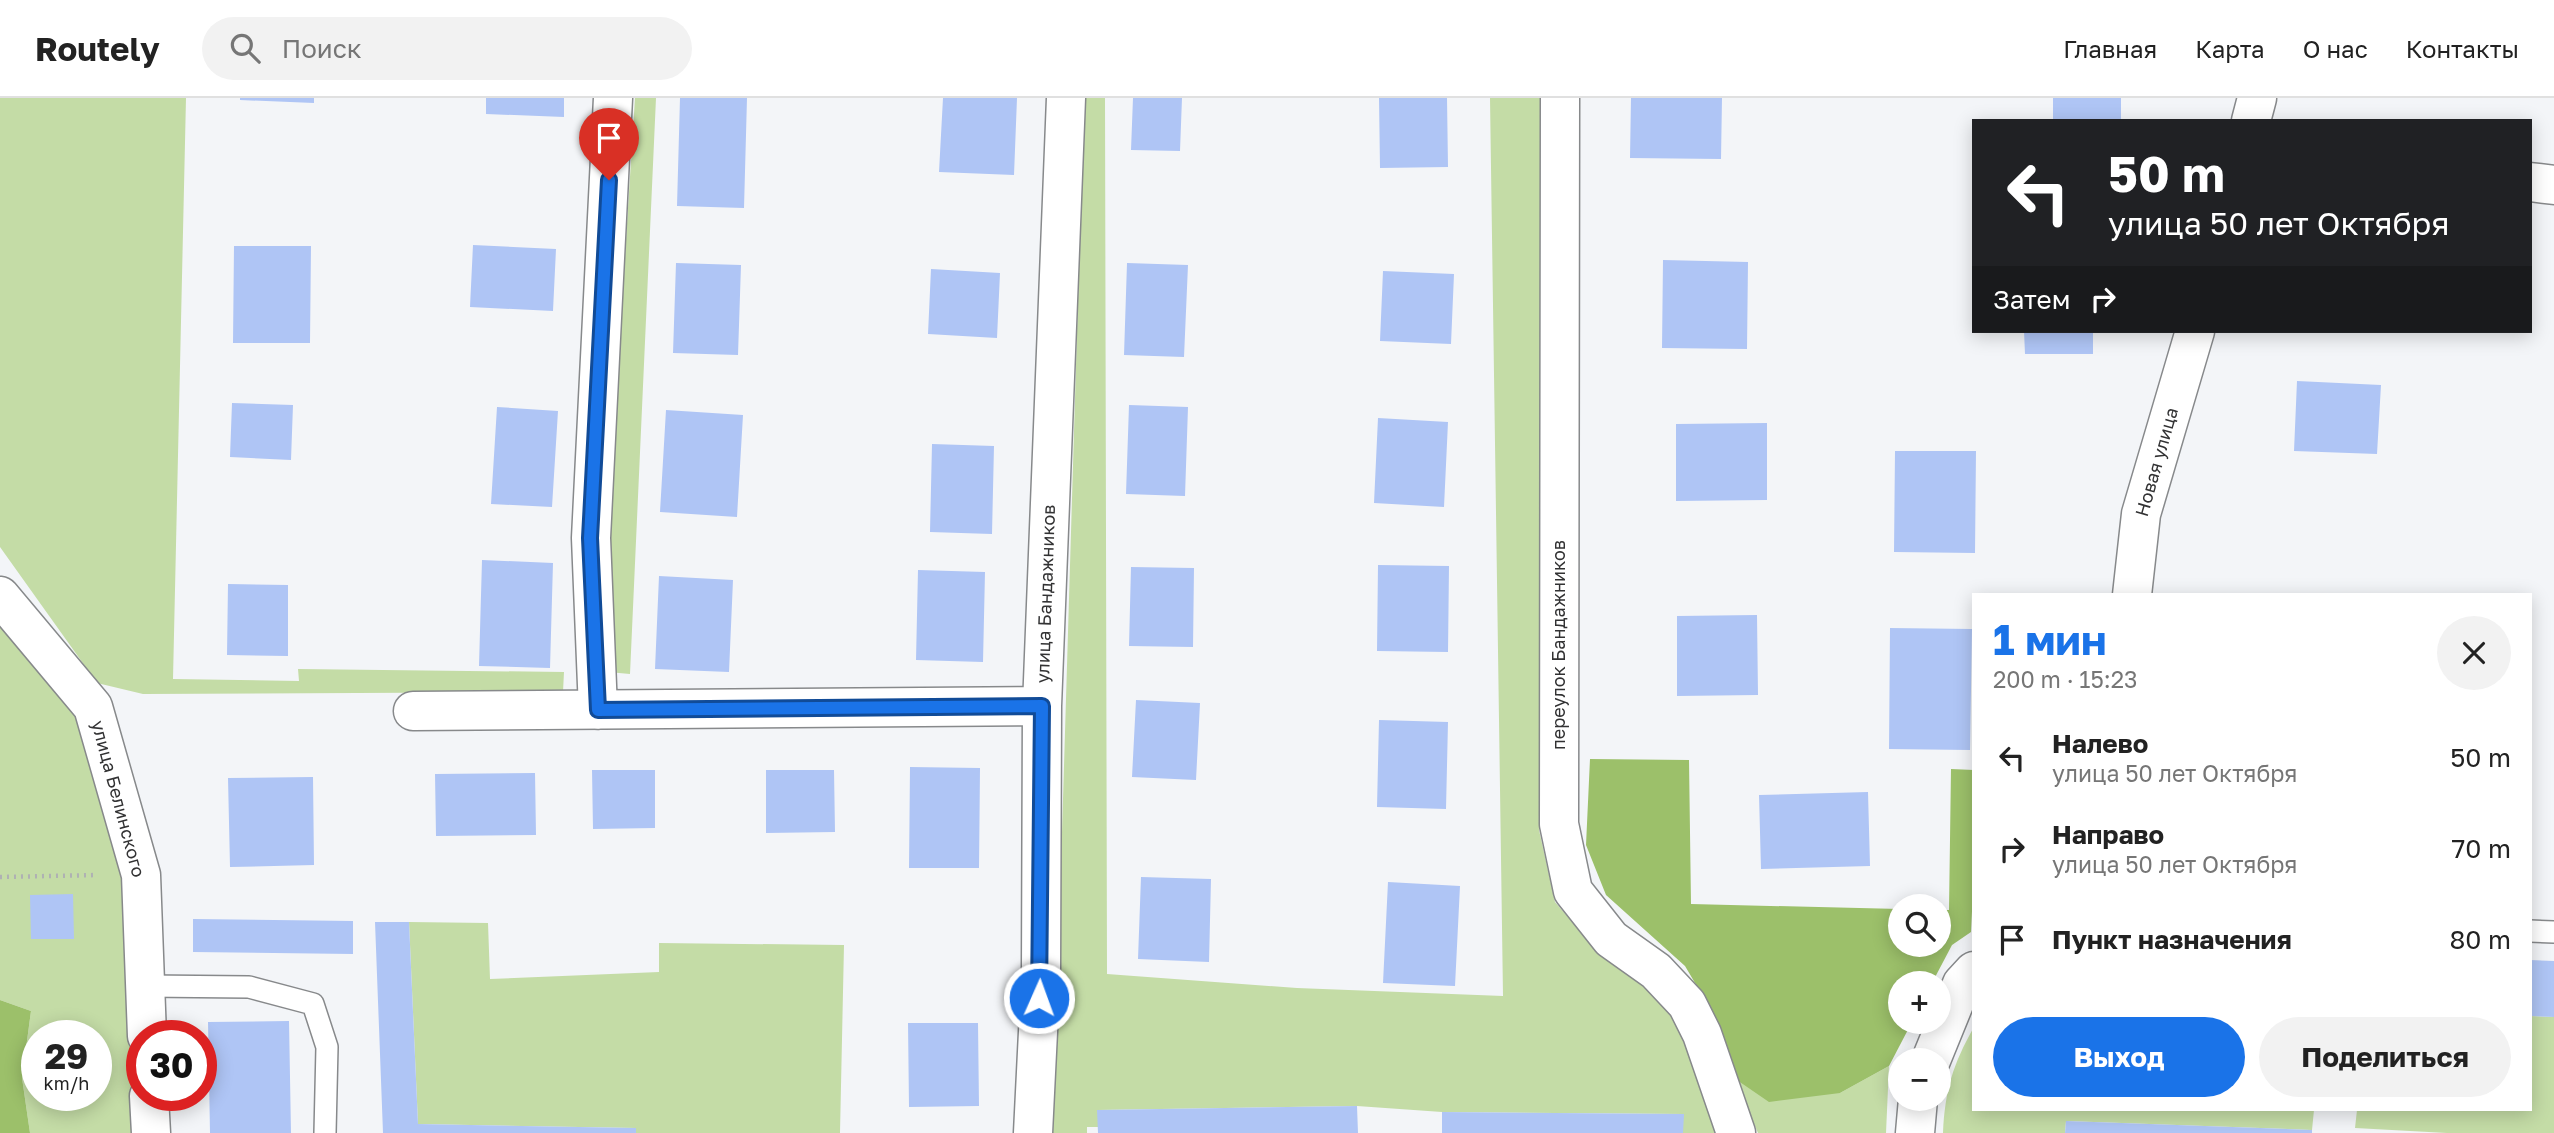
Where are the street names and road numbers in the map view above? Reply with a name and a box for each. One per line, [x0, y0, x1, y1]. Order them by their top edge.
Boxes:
street label: Новая улица [2130, 405, 2182, 519]
street label: улица Бандажников [1031, 504, 1059, 684]
street label: переулок Бандажников [1547, 540, 1569, 750]
street label: улица Белинского [87, 718, 150, 880]

